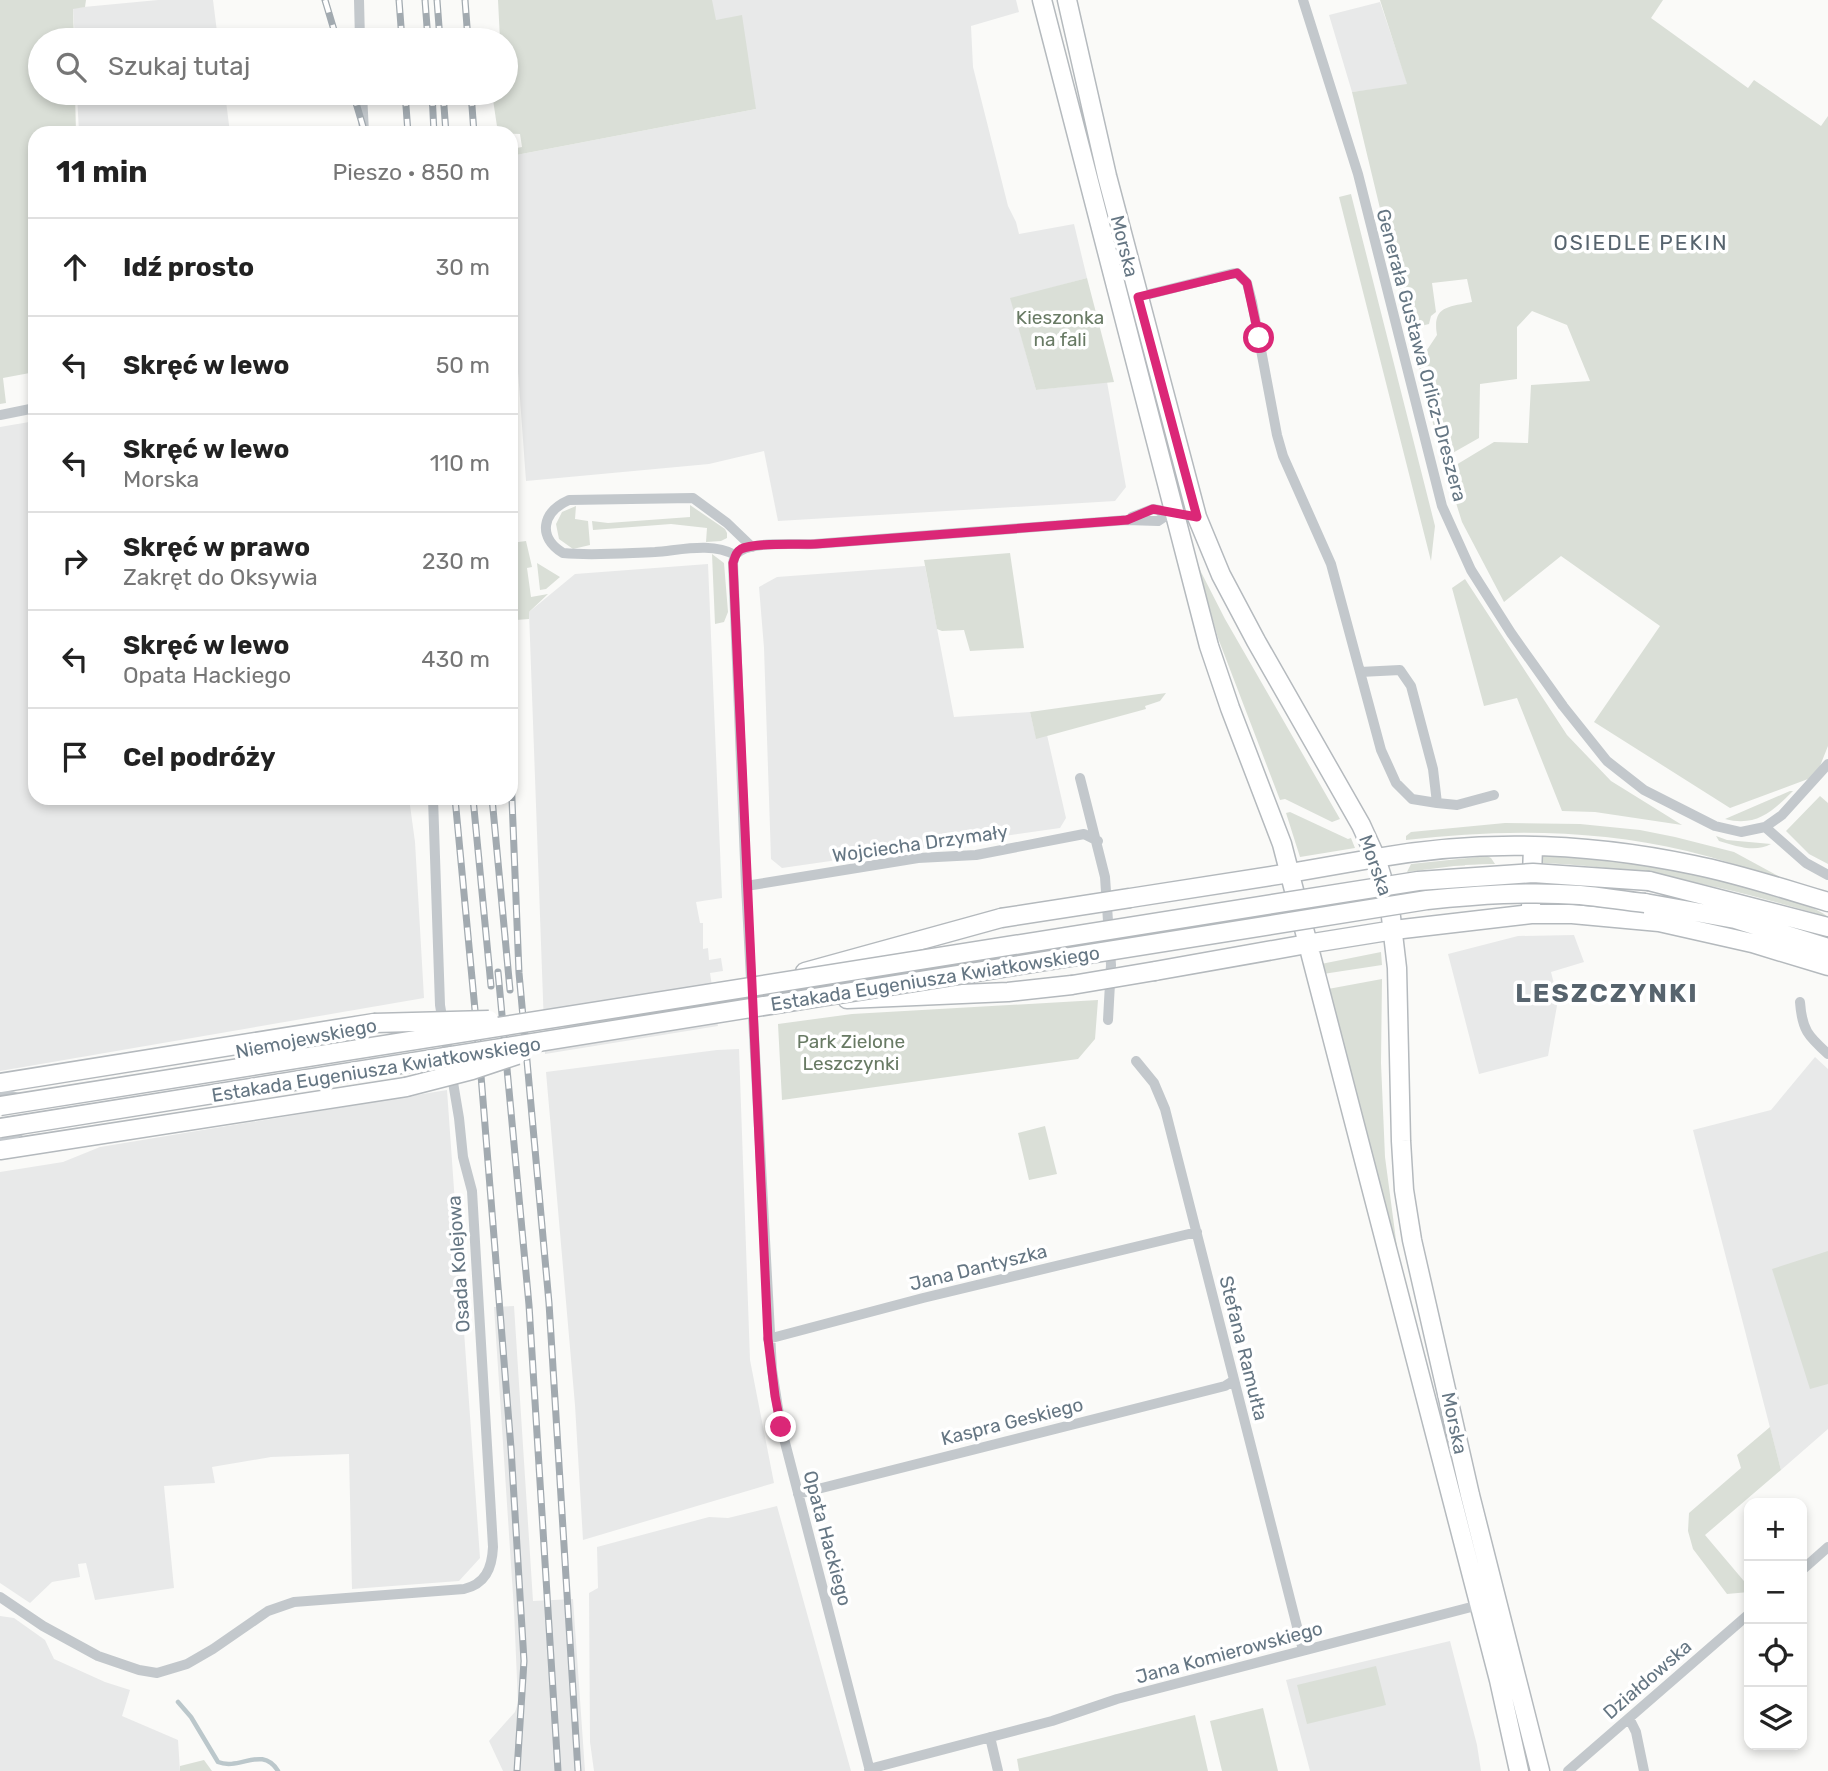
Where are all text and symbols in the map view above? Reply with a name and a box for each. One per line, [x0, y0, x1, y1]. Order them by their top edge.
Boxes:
search box [28, 28, 518, 105]
icon: search [52, 48, 90, 86]
text: Szukaj tutaj [108, 51, 250, 82]
text: 11 min [56, 154, 148, 190]
text: Pieszo · 850 m [332, 158, 490, 186]
street label: Generała Gustawa Orlicz-Dreszera [1371, 206, 1472, 504]
street label: Morska [1106, 213, 1143, 279]
district label: OSIEDLE PEKIN [1553, 230, 1729, 255]
icon: ahead [56, 248, 94, 286]
text: Idź prosto [123, 252, 254, 283]
text: 30 m [435, 253, 490, 281]
park label: Kieszonka na fali [1016, 306, 1104, 351]
route start [1243, 322, 1274, 353]
icon: left [56, 346, 94, 384]
text: Skręć w lewo [123, 350, 289, 381]
text: 50 m [436, 351, 490, 379]
text: Skręć w lewo [123, 434, 289, 465]
icon: left [56, 444, 94, 482]
text: 110 m [430, 449, 490, 477]
text: Morska [123, 465, 199, 493]
text: Skręć w prawo [123, 532, 310, 563]
icon: right [56, 542, 94, 580]
text: 230 m [422, 547, 490, 575]
text: Zakręt do Oksywia [123, 563, 318, 591]
text: Skręć w lewo [123, 630, 289, 661]
icon: left [56, 640, 94, 678]
text: 430 m [421, 645, 490, 673]
text: Opata Hackiego [123, 661, 291, 689]
icon: arrive [56, 738, 94, 776]
text: Cel podróży [123, 742, 276, 773]
street label: Wojciecha Drzymały [831, 820, 1009, 867]
street label: Morska [1354, 832, 1397, 899]
street label: Estakada Eugeniusza Kwiatkowskiego [769, 941, 1101, 1016]
district label: LESZCZYNKI [1515, 978, 1699, 1009]
street label: Niemojewskiego [234, 1014, 379, 1063]
park label: Park Zielone Leszczynki [797, 1030, 905, 1075]
street label: Estakada Eugeniusza Kwiatkowskiego [210, 1032, 542, 1107]
street label: Osada Kolejowa [442, 1195, 475, 1333]
street label: Jana Dantyszka [907, 1239, 1049, 1296]
street label: Stefana Ramułta [1214, 1273, 1273, 1423]
street label: Morska [1437, 1390, 1472, 1456]
street label: Kaspra Geskiego [939, 1393, 1086, 1450]
route end [765, 1411, 796, 1442]
street label: Opata Hackiego [798, 1468, 857, 1608]
map controls [1744, 1498, 1807, 1750]
button: + [1744, 1498, 1807, 1561]
button: − [1744, 1561, 1807, 1624]
street label: Jana Komierowskiego [1133, 1616, 1325, 1689]
button: locate [1744, 1624, 1807, 1687]
street label: Działdowska [1598, 1635, 1696, 1724]
button: layers [1744, 1687, 1807, 1750]

